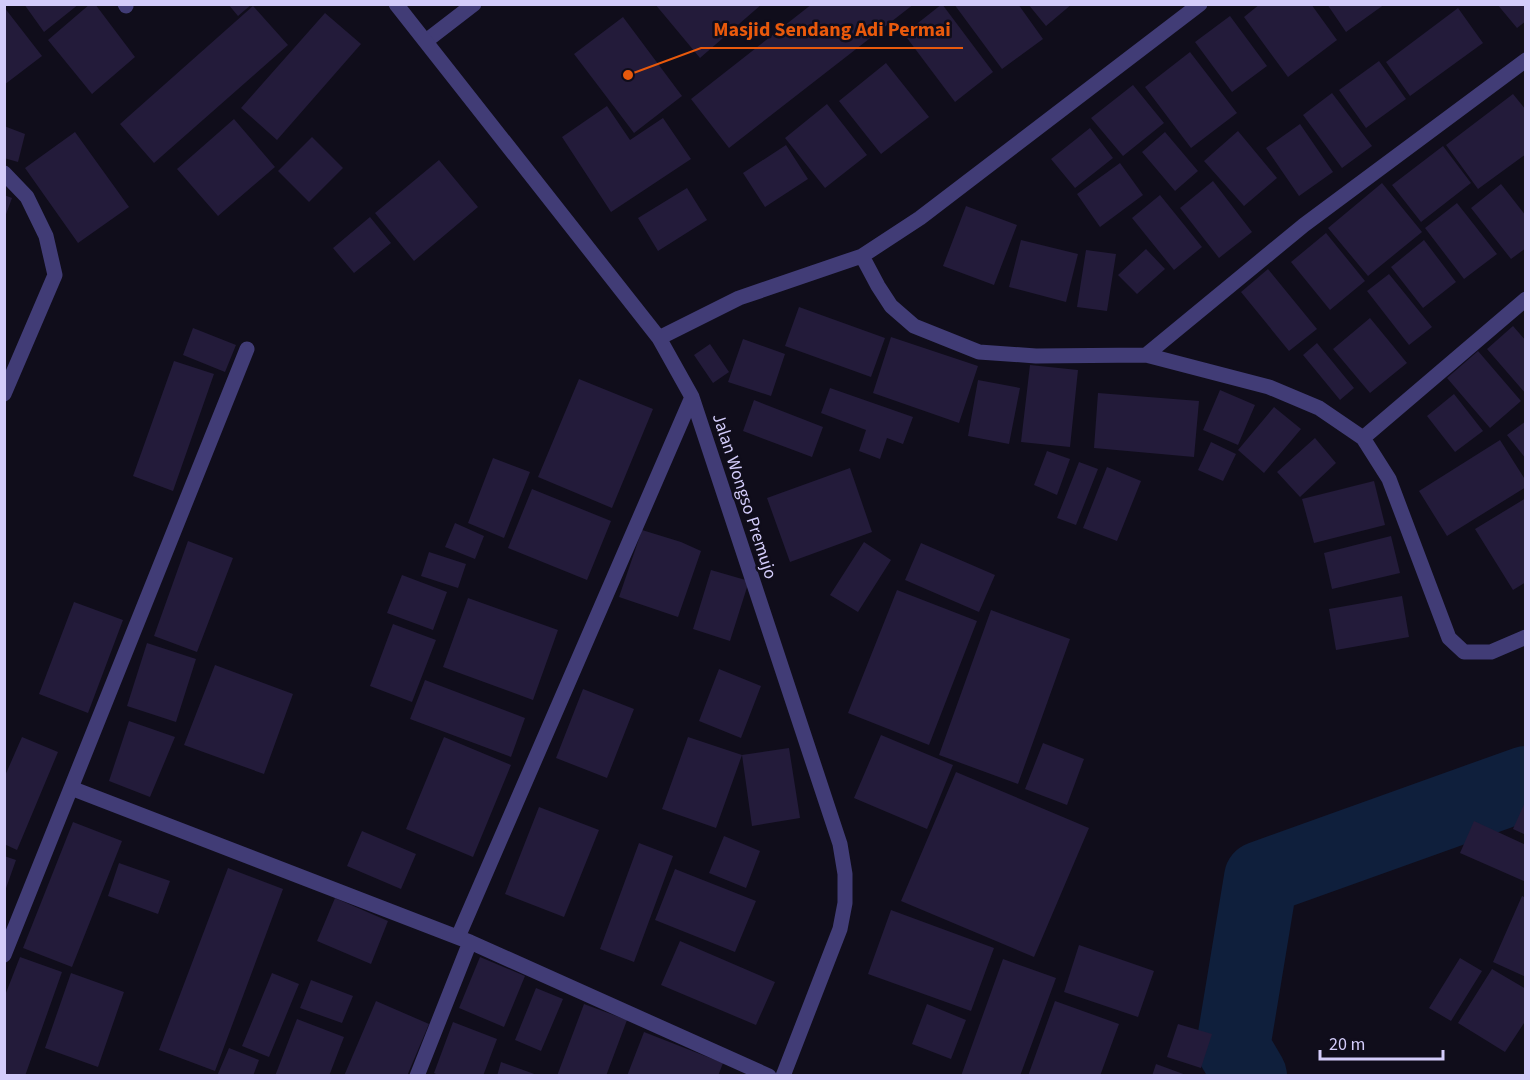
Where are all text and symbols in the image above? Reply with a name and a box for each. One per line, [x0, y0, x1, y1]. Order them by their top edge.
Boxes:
callout: Masjid Sendang Adi Permai [701, 10, 963, 48]
text: Masjid Sendang Adi Permai [713, 16, 951, 44]
street label: Jalan Wongso Premujo [706, 410, 783, 582]
scale bar [1320, 1023, 1443, 1061]
text: 20 m [1329, 1032, 1365, 1057]

